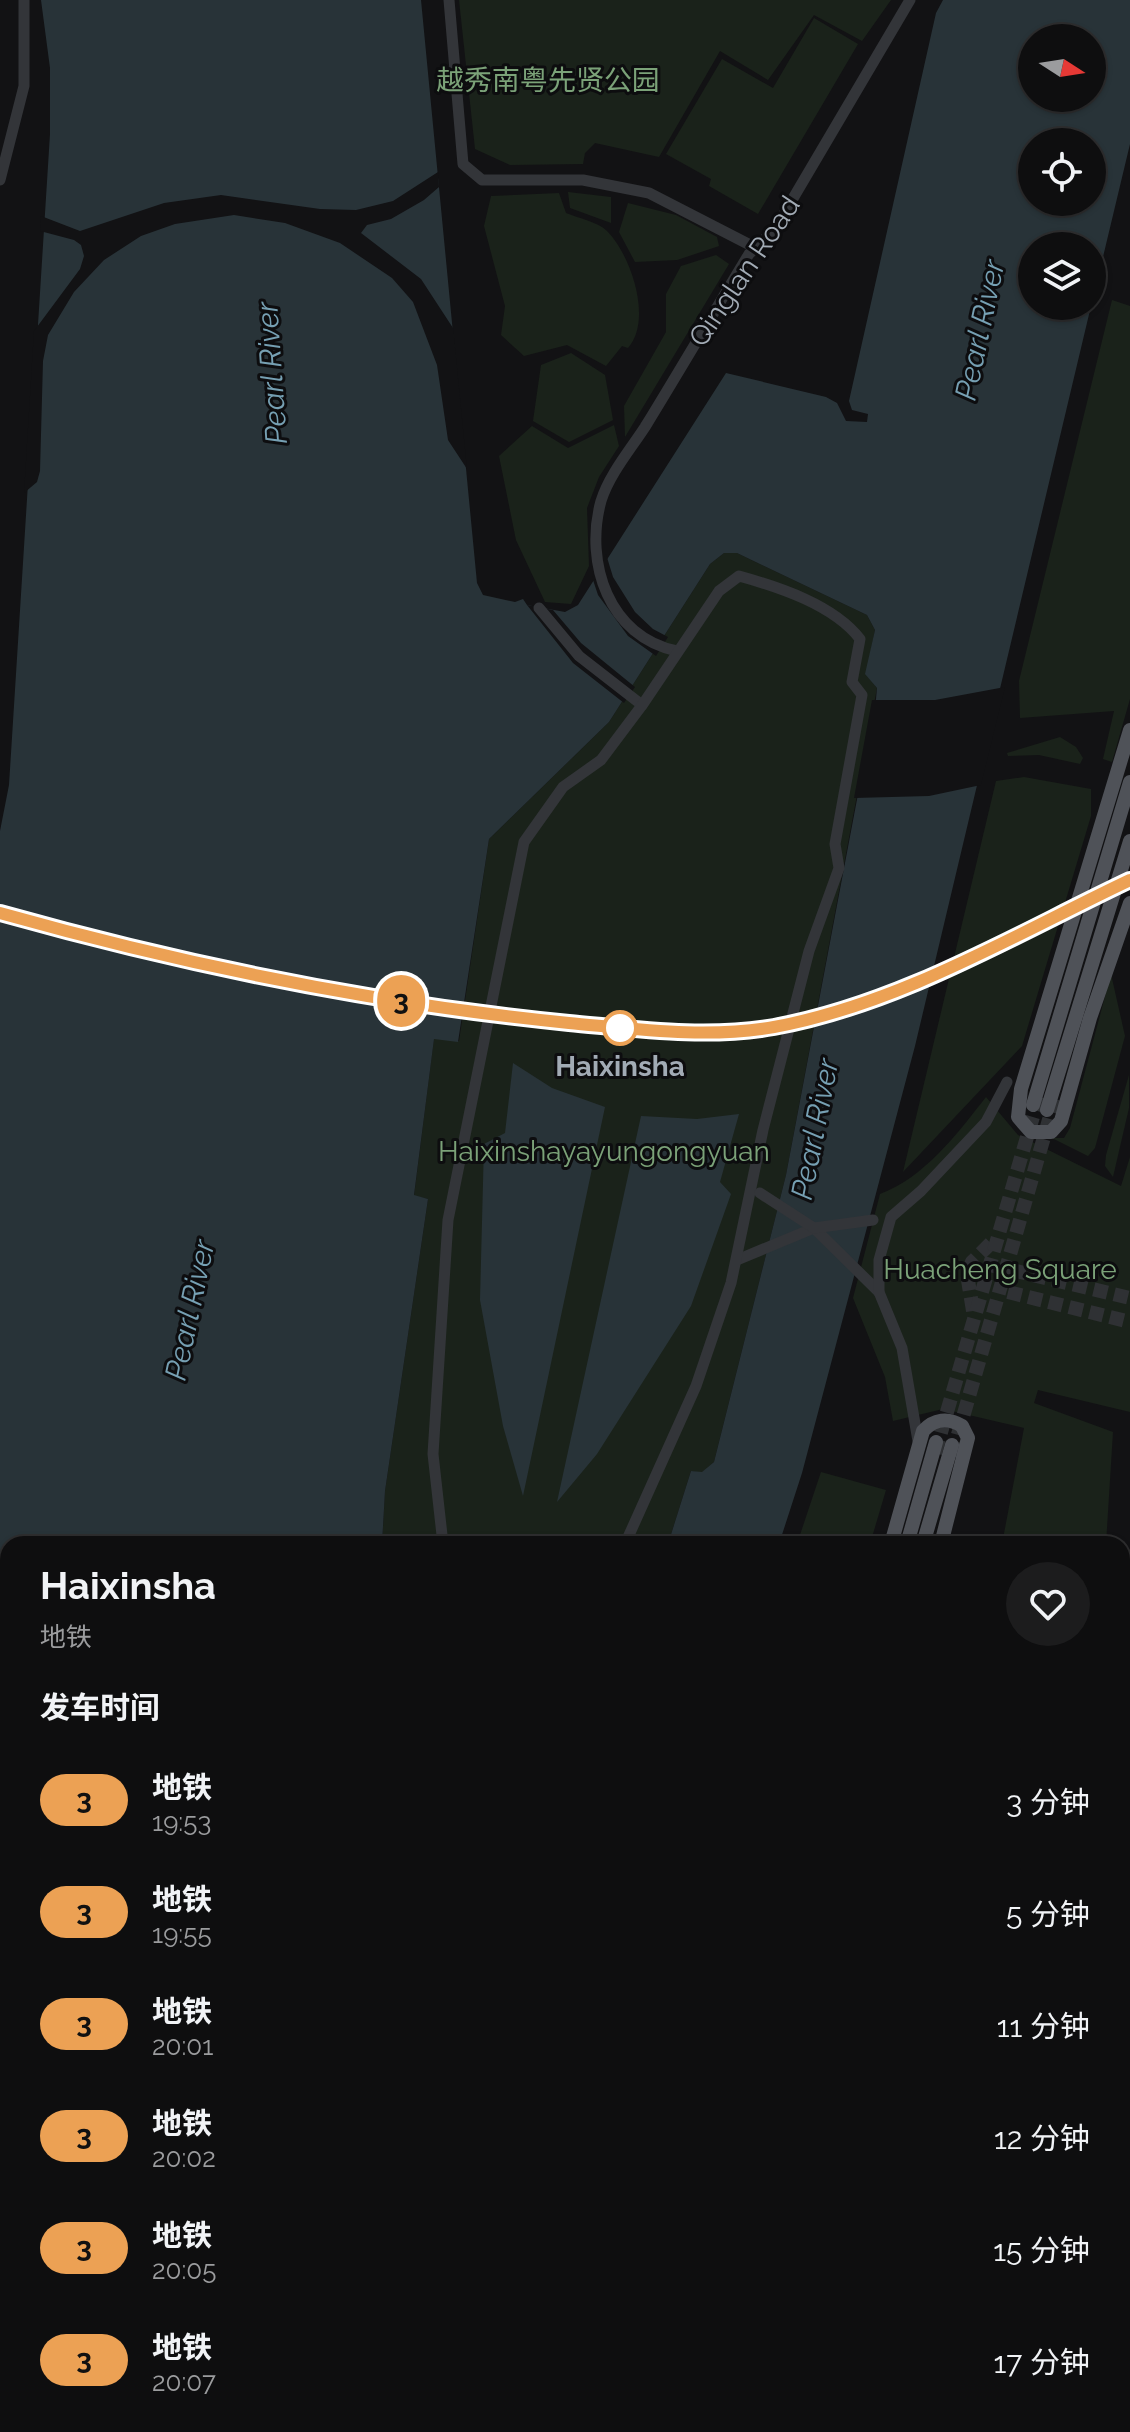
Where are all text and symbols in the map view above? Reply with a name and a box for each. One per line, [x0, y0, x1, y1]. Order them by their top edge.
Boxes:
north arrow [1018, 24, 1106, 112]
map controls [1018, 24, 1106, 320]
park label: 越秀南粤先贤公园 [436, 64, 660, 97]
button: locate [1018, 128, 1106, 216]
street label: Qinglan Road [682, 190, 807, 353]
button: layers [1018, 232, 1106, 320]
water label: Pearl River [948, 255, 1012, 403]
water label: Pearl River [249, 299, 294, 445]
line badge: 3 [375, 975, 427, 1027]
text: 3 [393, 984, 409, 1017]
marker: Haixinsha [603, 1011, 637, 1045]
place label: Haixinsha [555, 1050, 685, 1083]
water label: Pearl River [784, 1054, 846, 1202]
park label: Haixinshayayungongyuan [438, 1135, 770, 1168]
water label: Pearl River [158, 1235, 222, 1383]
park label: Huacheng Square [883, 1253, 1117, 1286]
button: heart [1006, 1562, 1090, 1646]
text: Haixinsha [40, 1563, 216, 1608]
text: 地铁 [40, 1622, 92, 1652]
text: 发车时间 [40, 1690, 160, 1725]
text: 地铁 [152, 1770, 212, 1805]
text: 3 [76, 1783, 92, 1816]
text: 3 分钟 [1006, 1785, 1090, 1820]
text: 19:53 [152, 1807, 211, 1837]
text: 地铁 [152, 1882, 212, 1917]
text: 3 [76, 1895, 92, 1928]
text: 5 分钟 [1006, 1897, 1090, 1932]
text: 19:55 [152, 1919, 212, 1949]
text: 地铁 [152, 1994, 212, 2029]
text: 3 [76, 2007, 92, 2040]
text: 11 分钟 [997, 2009, 1090, 2044]
text: 20:01 [152, 2031, 213, 2061]
text: 地铁 [152, 2106, 212, 2141]
text: 3 [76, 2119, 92, 2152]
text: 12 分钟 [994, 2121, 1090, 2156]
text: 20:02 [152, 2143, 216, 2173]
text: 地铁 [152, 2218, 212, 2253]
text: 3 [76, 2231, 92, 2264]
text: 15 分钟 [993, 2233, 1090, 2268]
text: 20:05 [152, 2255, 216, 2285]
text: 地铁 [152, 2330, 212, 2365]
text: 3 [76, 2343, 92, 2376]
text: 17 分钟 [994, 2345, 1090, 2380]
text: 20:07 [152, 2367, 216, 2397]

